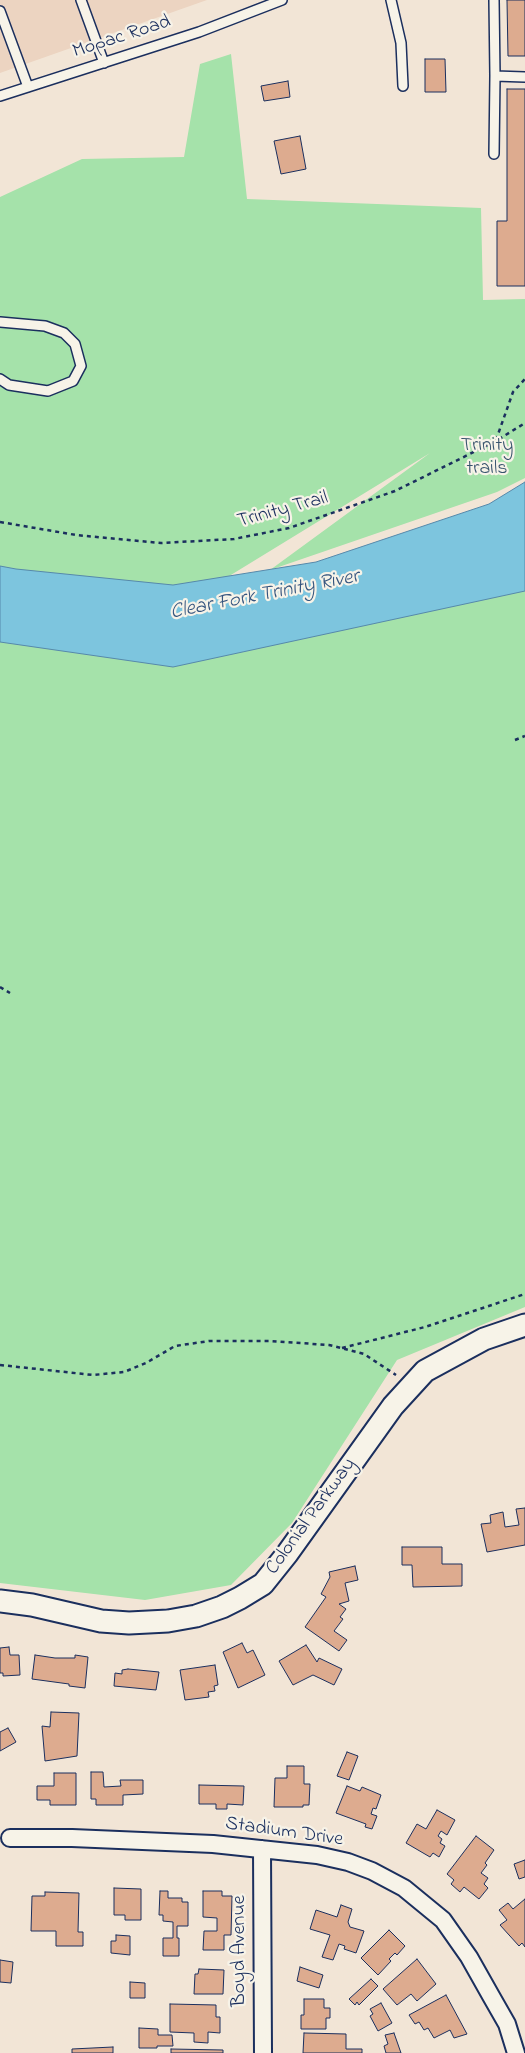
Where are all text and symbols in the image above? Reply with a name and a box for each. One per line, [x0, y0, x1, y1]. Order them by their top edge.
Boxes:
street label: Mopac Road [70, 11, 174, 65]
park label: Trinity trails [461, 435, 513, 482]
street label: Trinity Trail [235, 487, 331, 535]
water label: Clear Fork Trinity River [169, 565, 361, 627]
street label: Colonial Parkway [262, 1454, 362, 1580]
street label: Stadium Drive [223, 1813, 345, 1853]
street label: Boyd Avenue [229, 1895, 253, 2007]

